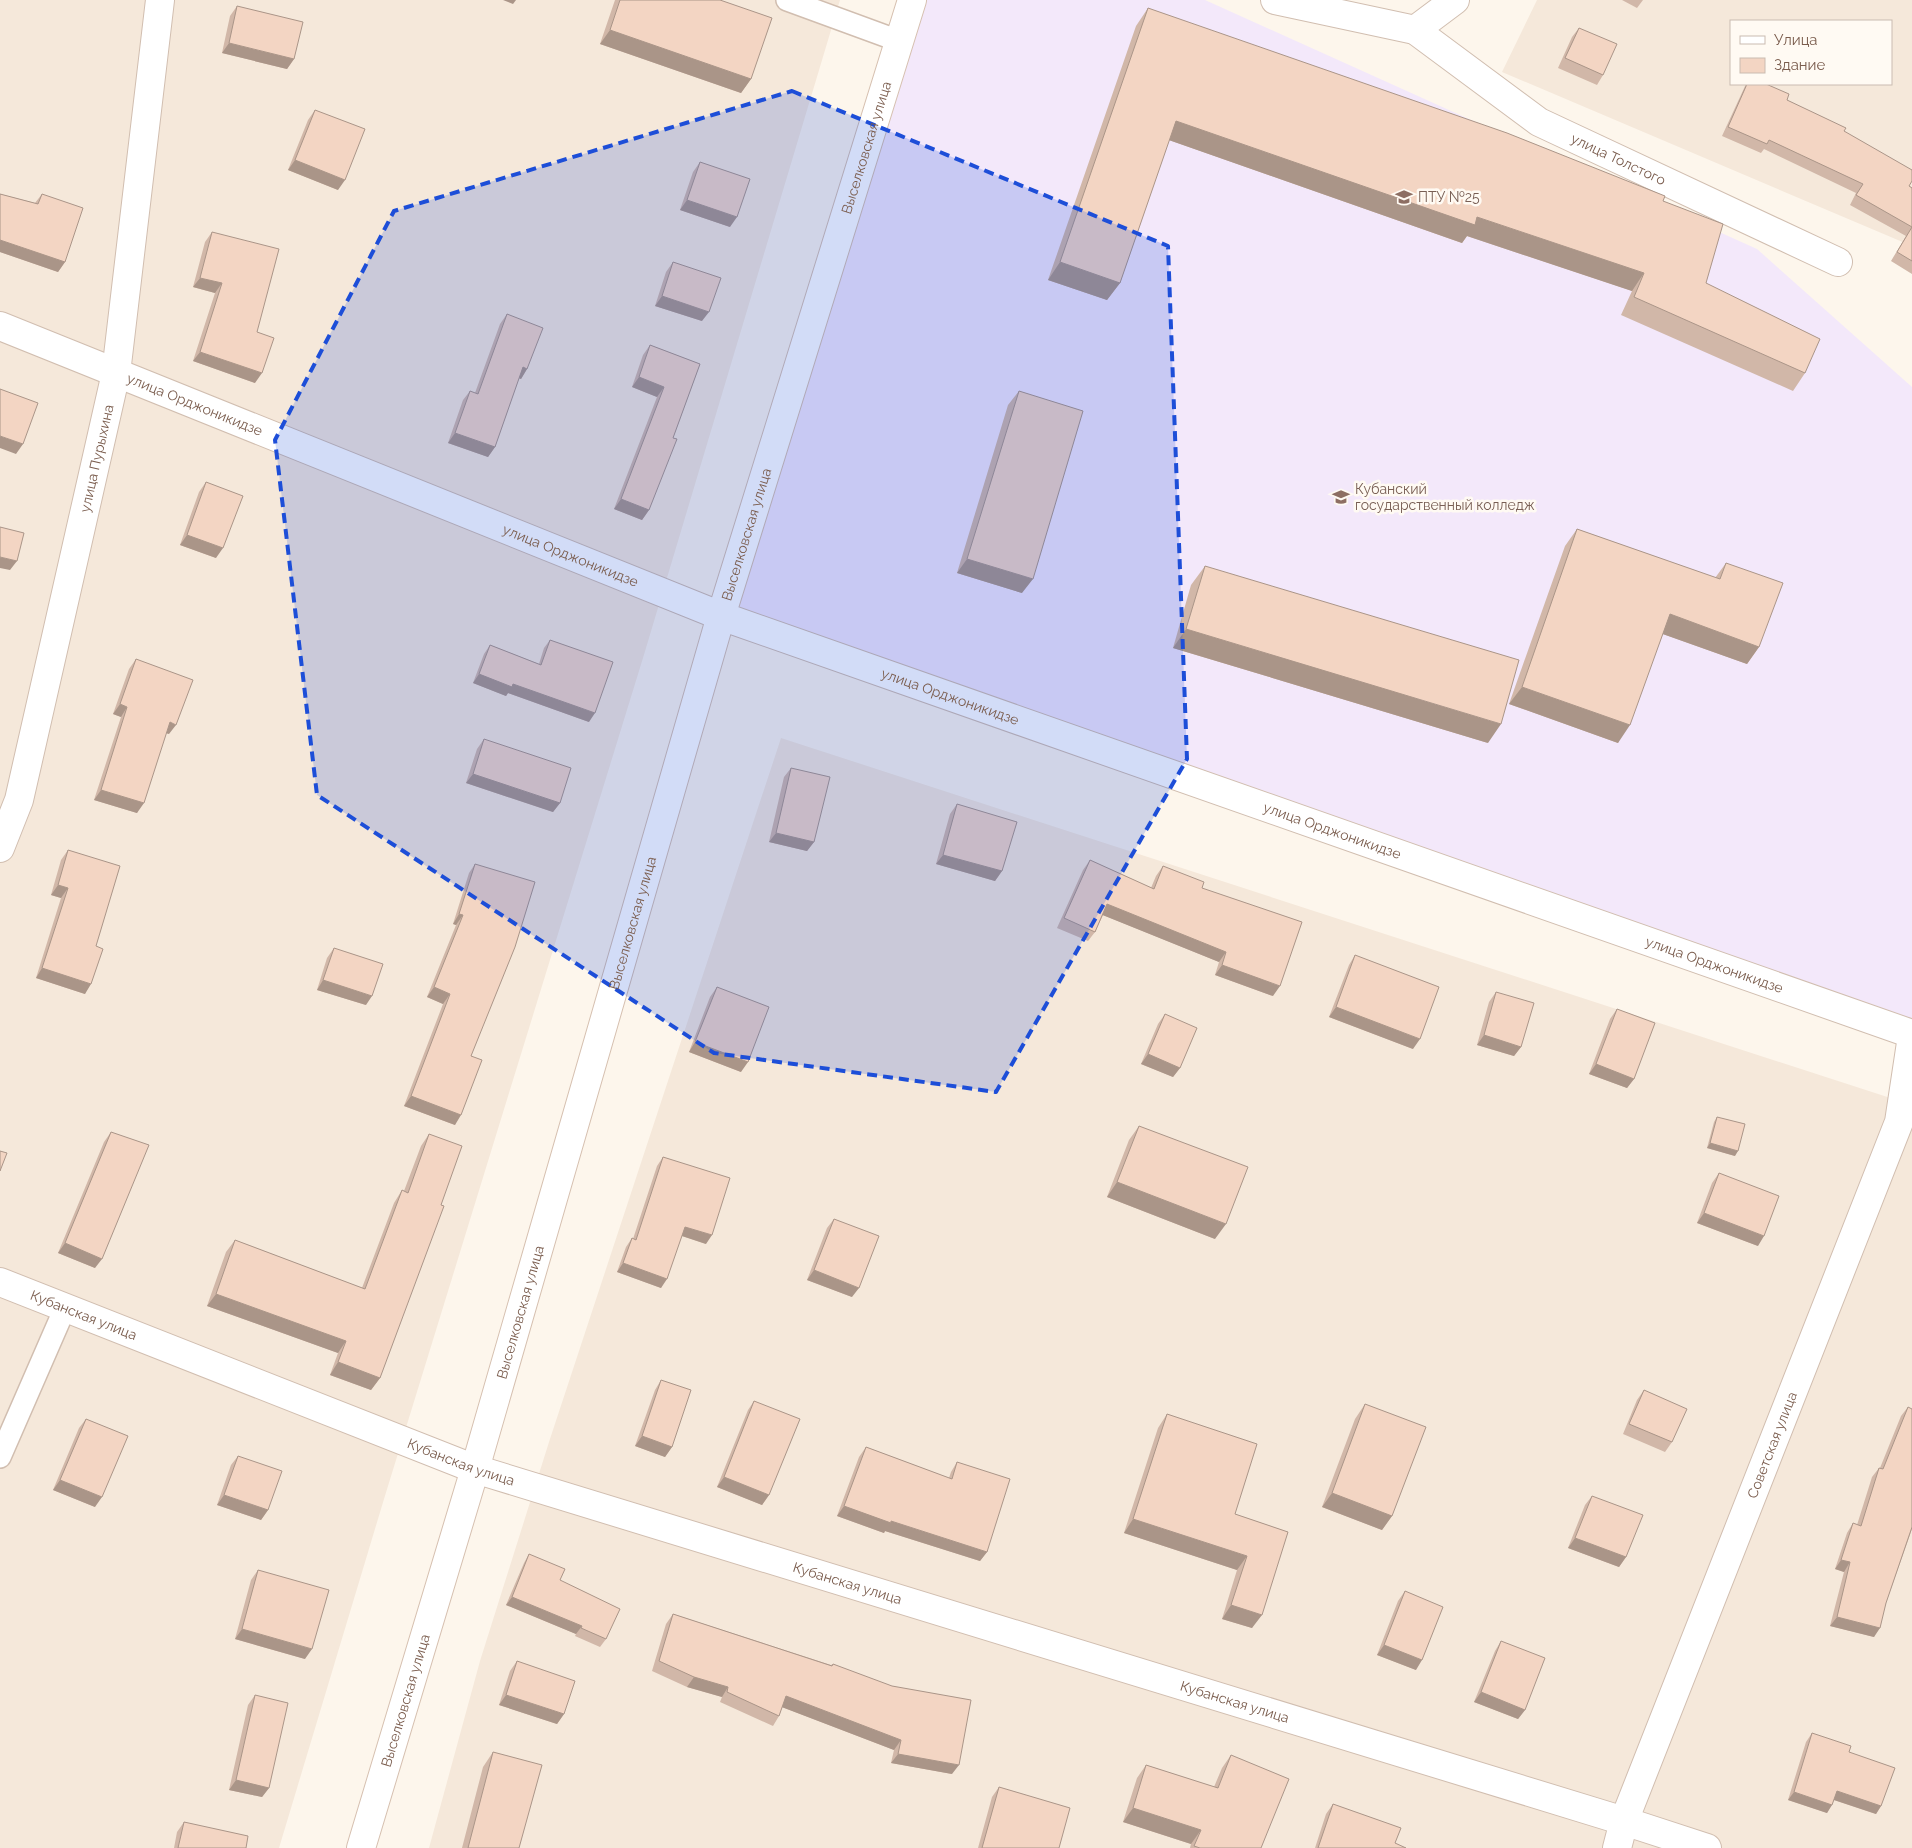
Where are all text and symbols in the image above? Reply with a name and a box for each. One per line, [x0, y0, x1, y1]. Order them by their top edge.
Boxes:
legend [1730, 20, 1892, 85]
text: Улица [1774, 31, 1818, 49]
text: Здание [1774, 56, 1826, 74]
street label: Выселковская улица [838, 79, 894, 216]
street label: улица Толстого [1568, 130, 1668, 188]
school or university icon: ПТУ №25 [1394, 187, 1414, 207]
place label: ПТУ №25 [1418, 189, 1480, 205]
street label: улица Орджоникидзе [125, 370, 265, 439]
street label: улица Пурыхина [77, 403, 117, 514]
street label: Выселковская улица [718, 466, 774, 603]
place label: Кубанский государственный колледж [1355, 481, 1535, 513]
school or university icon: Кубанский государственный колледж [1331, 487, 1351, 507]
street label: улица Орджоникидзе [500, 521, 641, 590]
street label: улица Орджоникидзе [879, 665, 1021, 728]
street label: улица Орджоникидзе [1261, 799, 1403, 862]
street label: Выселковская улица [606, 854, 659, 992]
street label: улица Орджоникидзе [1644, 933, 1785, 996]
street label: Выселковская улица [493, 1244, 547, 1381]
street label: Кубанская улица [28, 1287, 139, 1343]
street label: Советская улица [1744, 1389, 1800, 1500]
street label: Кубанская улица [405, 1435, 517, 1489]
street label: Кубанская улица [791, 1559, 904, 1607]
street label: Выселковская улица [378, 1632, 433, 1769]
street label: Кубанская улица [1178, 1678, 1291, 1726]

